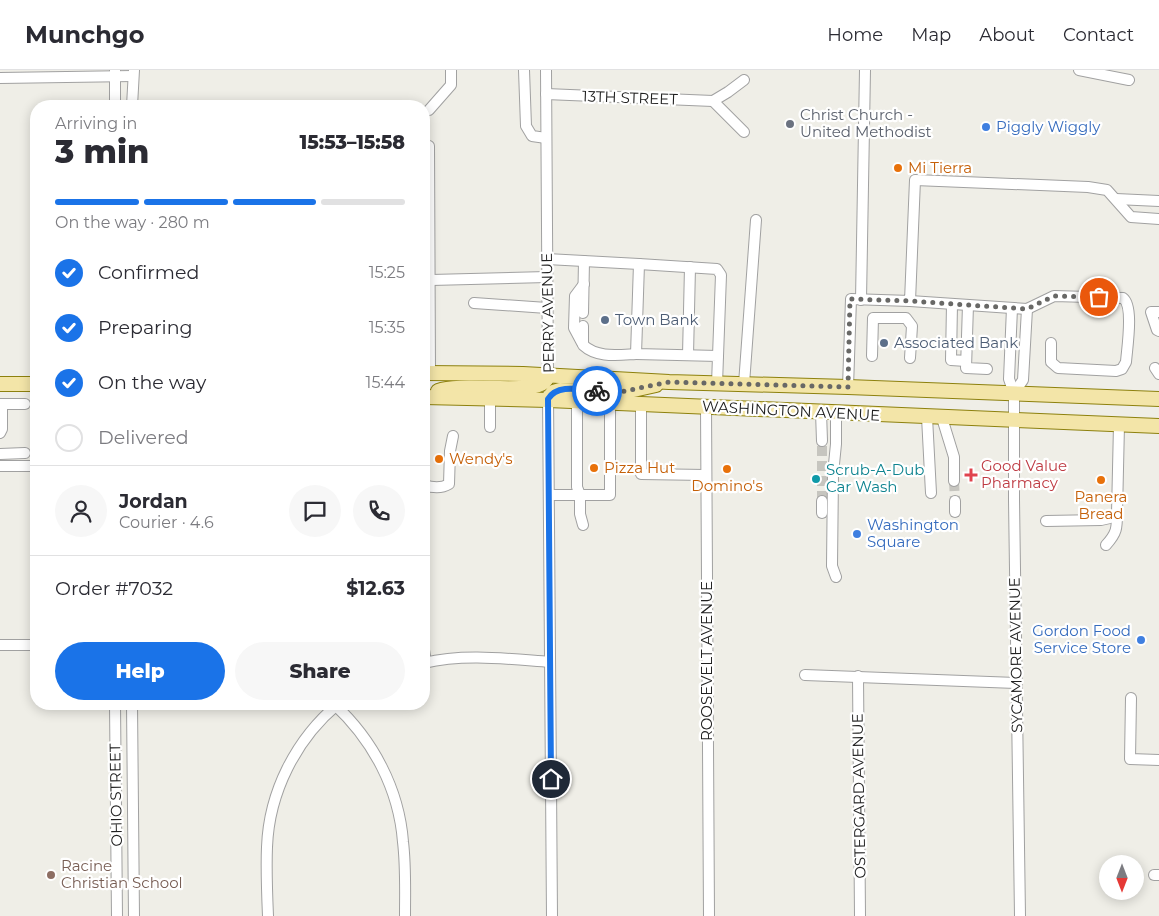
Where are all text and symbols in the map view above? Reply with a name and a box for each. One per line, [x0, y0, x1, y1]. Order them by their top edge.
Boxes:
text: Munchgo [25, 20, 144, 49]
text: Home [827, 24, 883, 46]
text: Map [911, 24, 951, 46]
text: About [979, 24, 1035, 46]
text: Contact [1063, 24, 1134, 46]
street label: 13TH STREET [582, 86, 679, 109]
place label: Christ Church - United Methodist [800, 105, 932, 141]
text: Arriving in [55, 114, 137, 133]
place label: Piggly Wiggly [996, 117, 1101, 136]
marker: Christ Church - United Methodist [784, 118, 796, 130]
marker: Piggly Wiggly [980, 121, 992, 133]
text: 15:53–15:58 [300, 131, 405, 154]
text: 3 min [55, 132, 149, 171]
place label: Mi Tierra [908, 158, 972, 177]
marker: Mi Tierra [892, 162, 904, 174]
text: On the way · 280 m [55, 213, 210, 232]
street label: PERRY AVENUE [537, 253, 558, 373]
icon: check [55, 259, 83, 287]
text: Confirmed [98, 261, 199, 284]
text: 15:25 [369, 263, 405, 282]
pin [1078, 276, 1120, 318]
icon: bag [1085, 283, 1113, 311]
place label: Town Bank [615, 310, 699, 329]
icon: check [55, 314, 83, 342]
marker: Town Bank [599, 314, 611, 326]
text: Preparing [98, 316, 193, 339]
text: 15:35 [369, 318, 405, 337]
place label: Associated Bank [894, 333, 1018, 352]
marker: Associated Bank [878, 337, 890, 349]
courier [572, 366, 622, 416]
icon: check [55, 369, 83, 397]
text: On the way [98, 371, 206, 394]
text: 15:44 [366, 373, 405, 392]
icon: bike [583, 377, 611, 405]
street label: WASHINGTON AVENUE [701, 396, 881, 425]
text: Delivered [98, 426, 189, 449]
place label: Wendy's [449, 449, 513, 468]
marker: Wendy's [433, 453, 445, 465]
place label: Good Value Pharmacy [981, 456, 1067, 492]
place label: Pizza Hut [604, 458, 675, 477]
place label: Scrub-A-Dub Car Wash [826, 460, 925, 496]
marker: Pizza Hut [588, 462, 600, 474]
marker: Domino's [721, 463, 733, 475]
marker: Good Value Pharmacy [965, 469, 977, 481]
marker: Scrub-A-Dub Car Wash [810, 473, 822, 485]
marker: Panera Bread [1095, 474, 1107, 486]
place label: Domino's [691, 476, 763, 495]
button: person [55, 485, 107, 537]
button: chat [289, 485, 341, 537]
button: phone [353, 485, 405, 537]
place label: Panera Bread [1075, 487, 1127, 523]
text: Jordan [119, 490, 188, 513]
text: Courier · 4.6 [119, 513, 214, 532]
place label: Washington Square [867, 515, 959, 551]
marker: Washington Square [851, 528, 863, 540]
text: Order #7032 [55, 577, 173, 600]
text: $12.63 [346, 577, 405, 600]
street label: SYCAMORE AVENUE [1005, 577, 1026, 733]
street label: ROOSEVELT AVENUE [697, 581, 716, 741]
place label: Gordon Food Service Store [1032, 621, 1131, 657]
marker: Gordon Food Service Store [1135, 634, 1147, 646]
button: Help [55, 642, 225, 700]
button: Share [235, 642, 405, 700]
street label: OSTERGARD AVENUE [848, 713, 869, 879]
street label: OHIO STREET [105, 743, 126, 847]
pin [530, 758, 572, 800]
icon: home [537, 765, 565, 793]
north arrow [1099, 855, 1144, 900]
map controls [1099, 855, 1144, 900]
place label: Racine Christian School [61, 856, 183, 892]
marker: Racine Christian School [45, 869, 57, 881]

